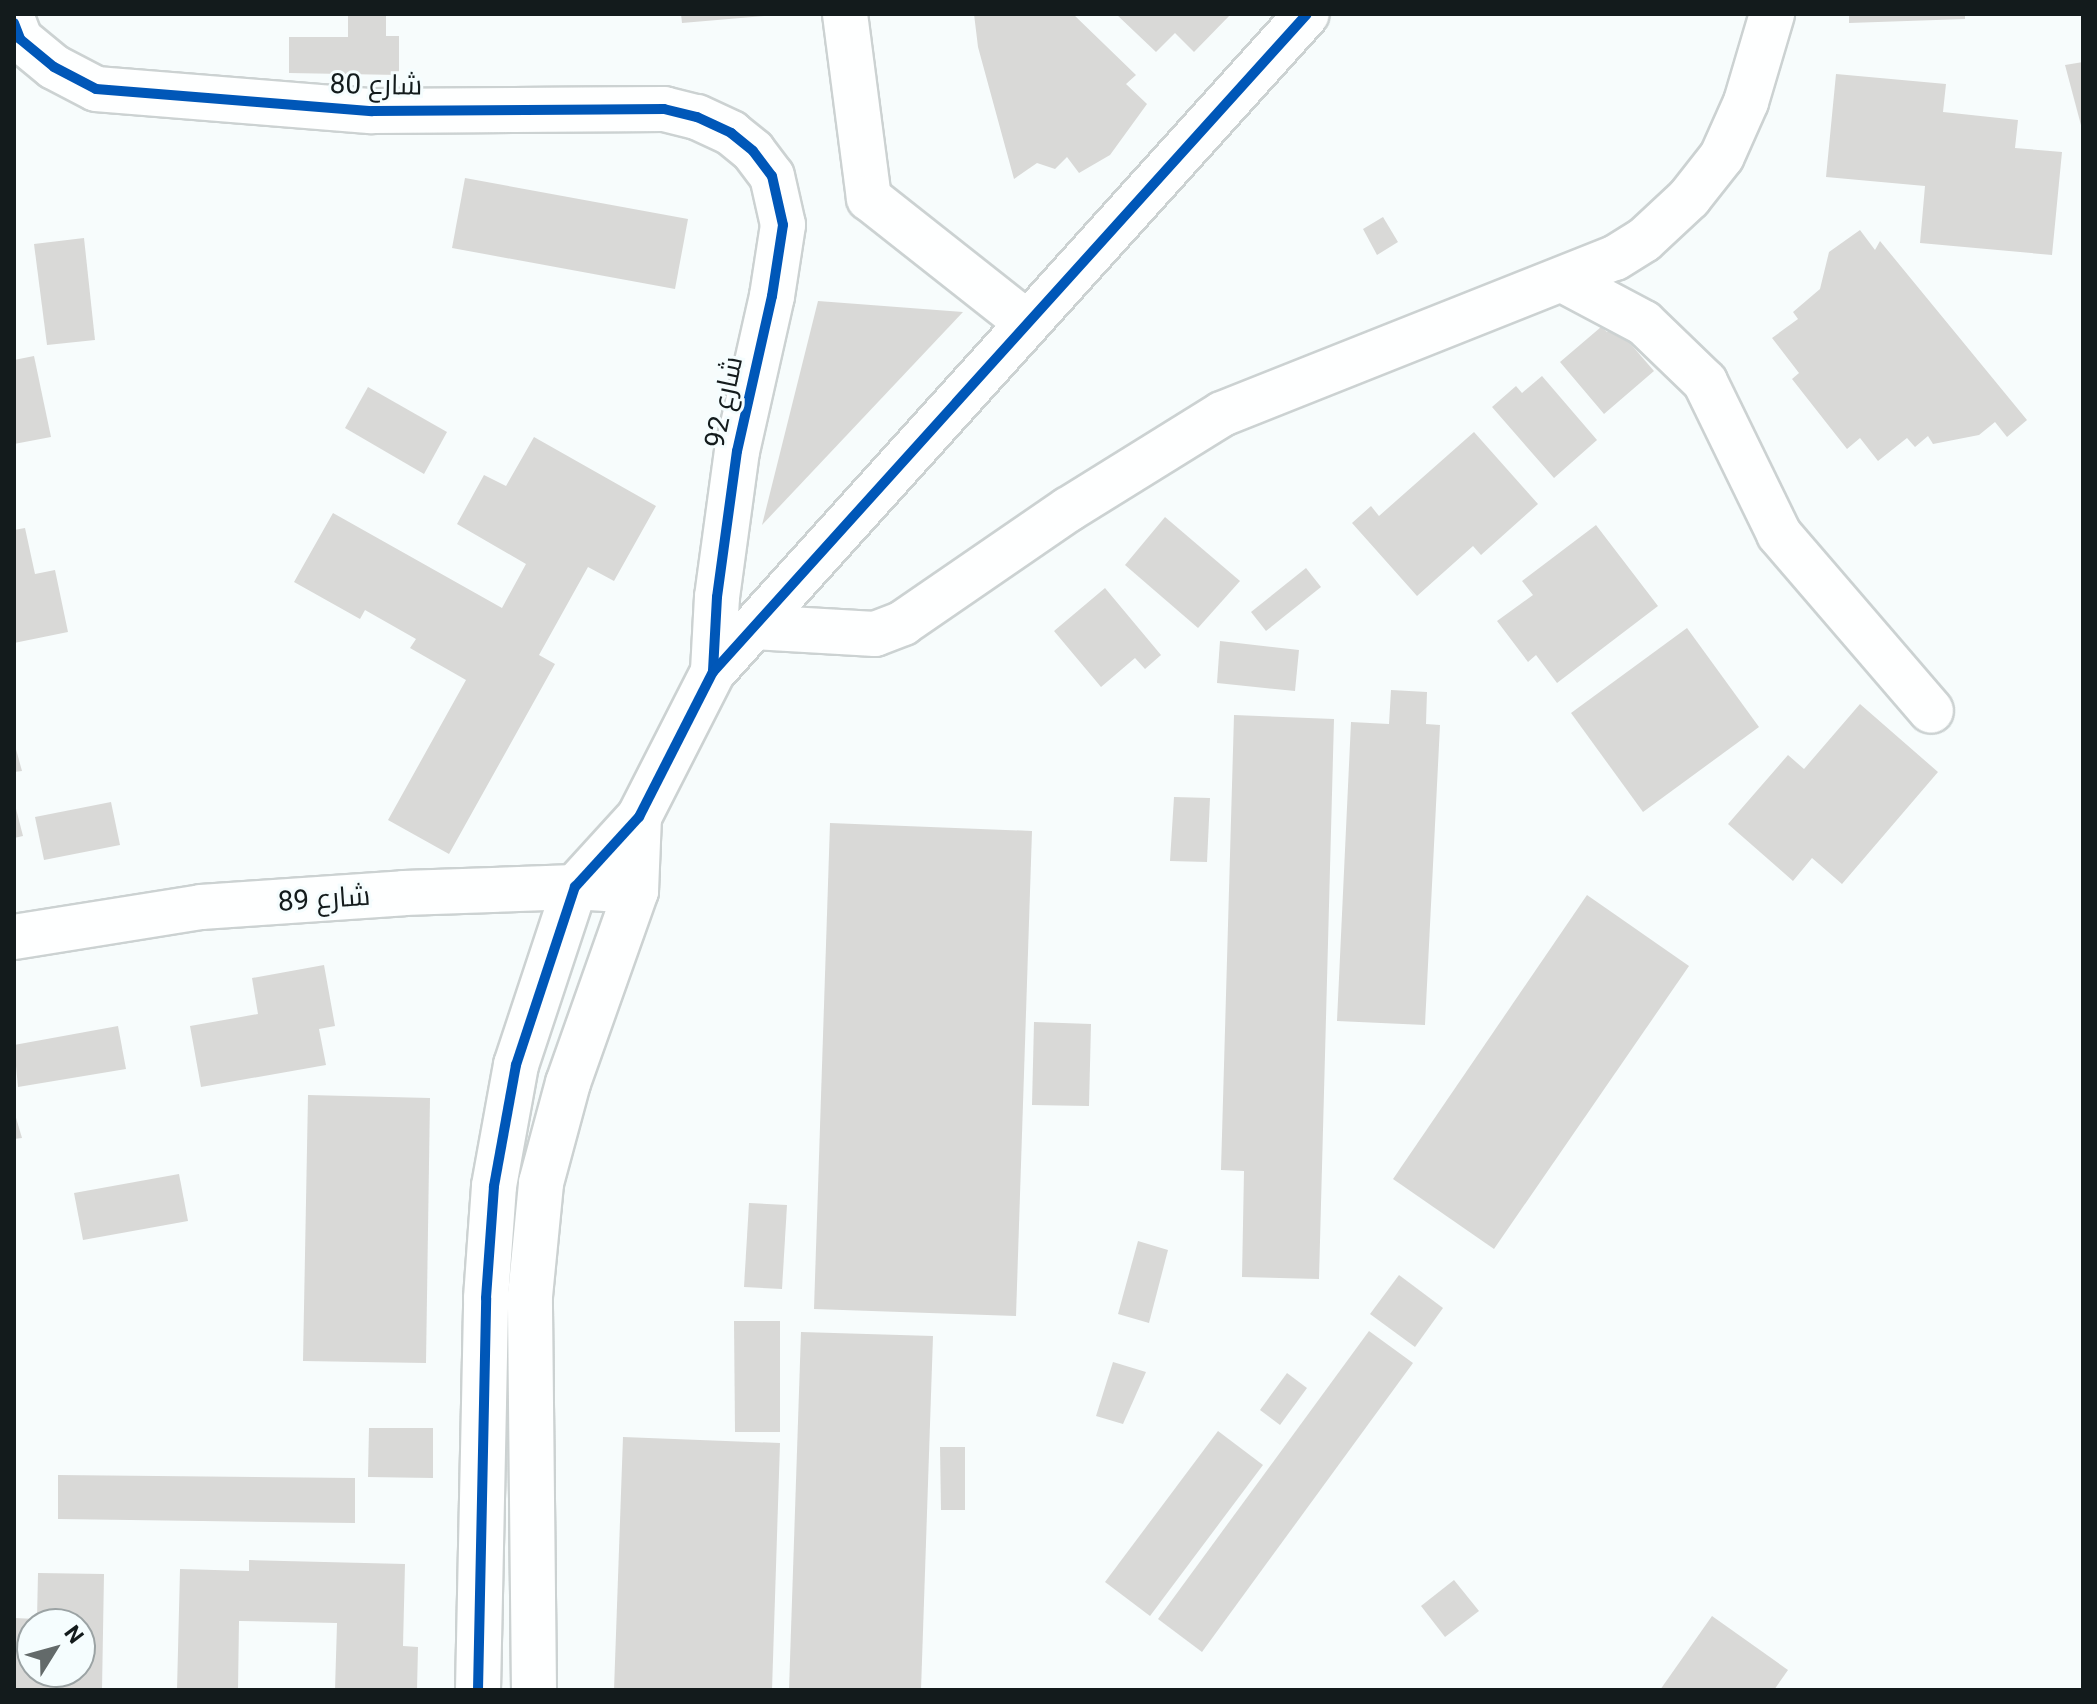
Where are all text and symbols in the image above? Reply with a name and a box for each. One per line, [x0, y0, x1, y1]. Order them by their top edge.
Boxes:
street label: شارع 80 [329, 67, 423, 103]
street label: شارع 92 [698, 353, 750, 451]
street label: شارع 89 [277, 879, 371, 919]
north arrow [16, 1608, 96, 1688]
text: N [59, 1621, 89, 1648]

